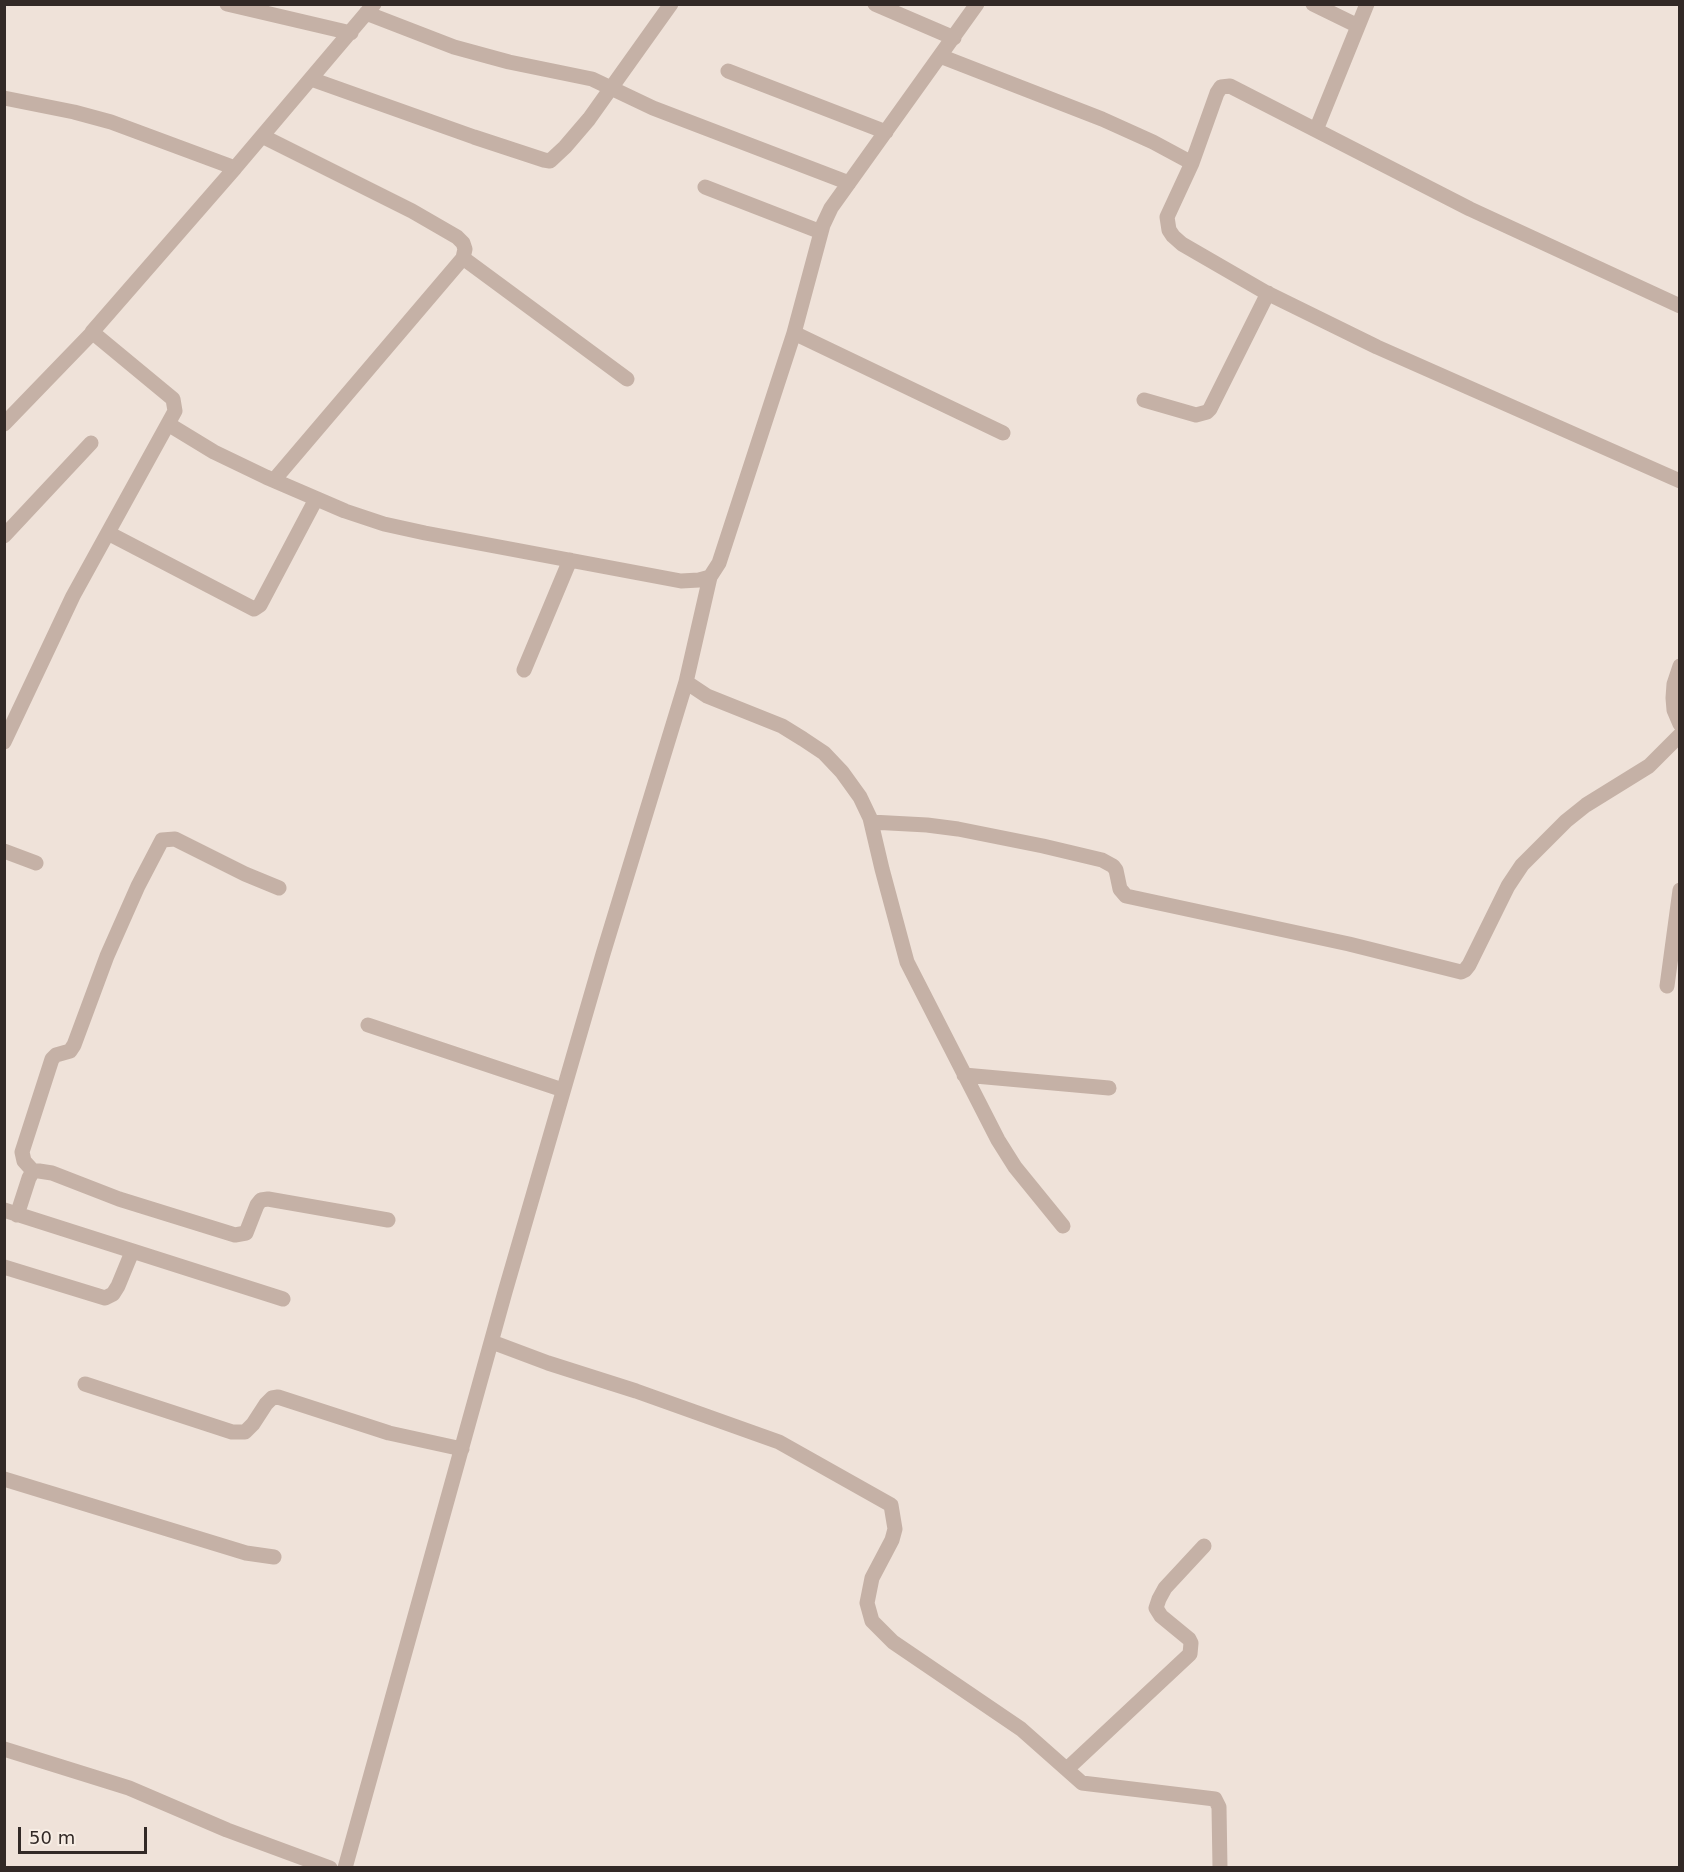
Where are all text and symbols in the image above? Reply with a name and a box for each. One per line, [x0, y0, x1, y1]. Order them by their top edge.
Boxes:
scale bar [21, 1815, 150, 1853]
text: 50 m [29, 1827, 75, 1848]

